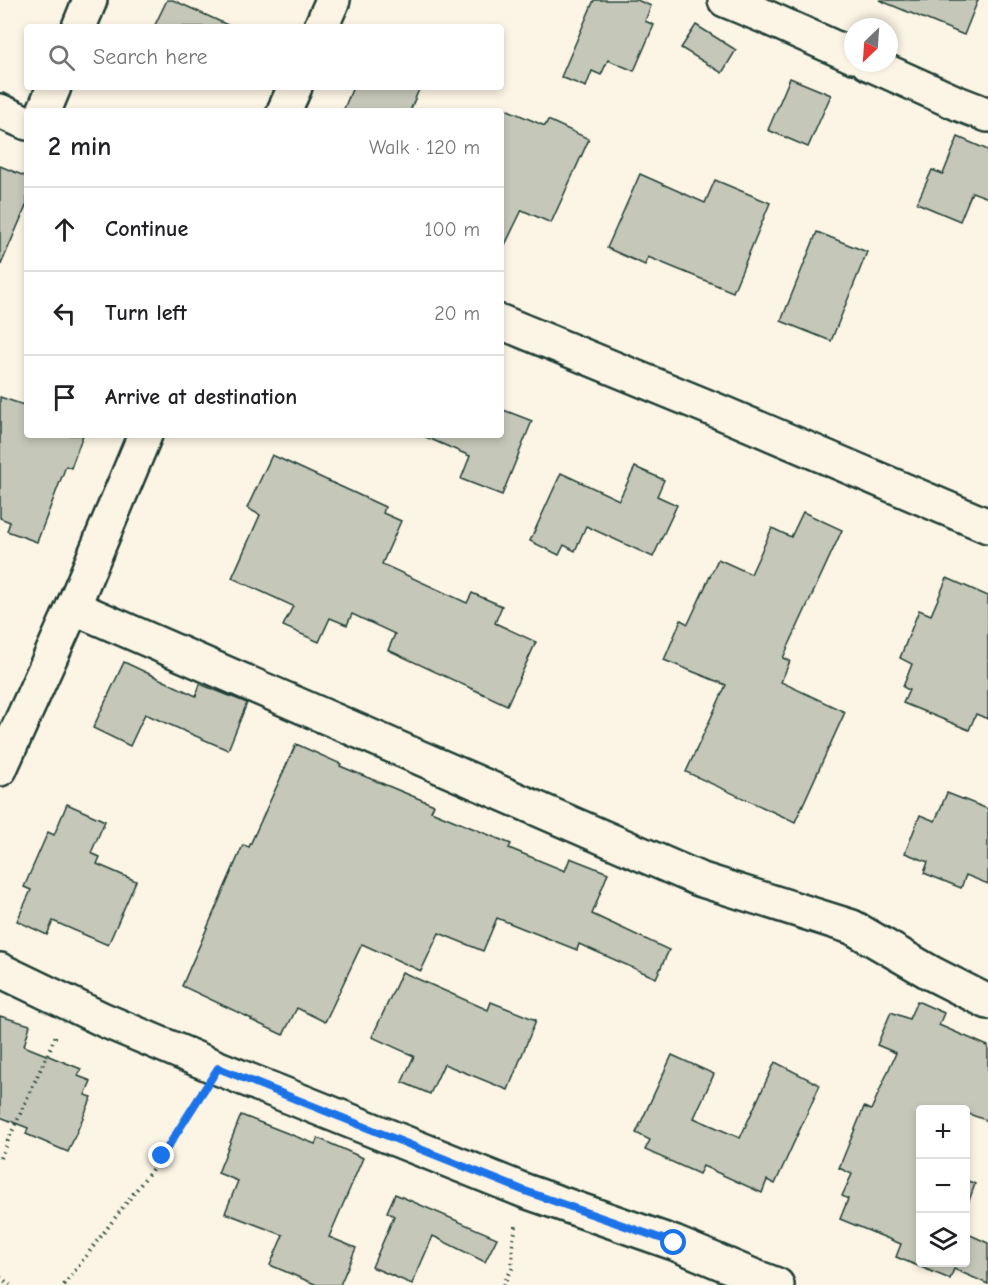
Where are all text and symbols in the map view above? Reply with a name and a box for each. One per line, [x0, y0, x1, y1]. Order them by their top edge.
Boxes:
north arrow [844, 18, 898, 72]
search box [24, 24, 504, 90]
icon: search [45, 41, 78, 74]
text: Search here [93, 44, 208, 70]
text: 2 min [48, 132, 111, 162]
text: Walk · 120 m [369, 136, 480, 159]
icon: ahead [48, 213, 81, 246]
text: Continue [105, 216, 188, 242]
text: 100 m [425, 218, 480, 241]
icon: left [48, 297, 81, 330]
text: Turn left [105, 300, 187, 326]
text: 20 m [434, 302, 480, 325]
icon: arrive [48, 381, 81, 414]
text: Arrive at destination [105, 384, 297, 410]
map controls [916, 1105, 970, 1267]
button: + [916, 1105, 970, 1159]
route end [148, 1142, 174, 1168]
button: − [916, 1159, 970, 1213]
button: layers [916, 1213, 970, 1267]
route start [660, 1229, 686, 1255]

